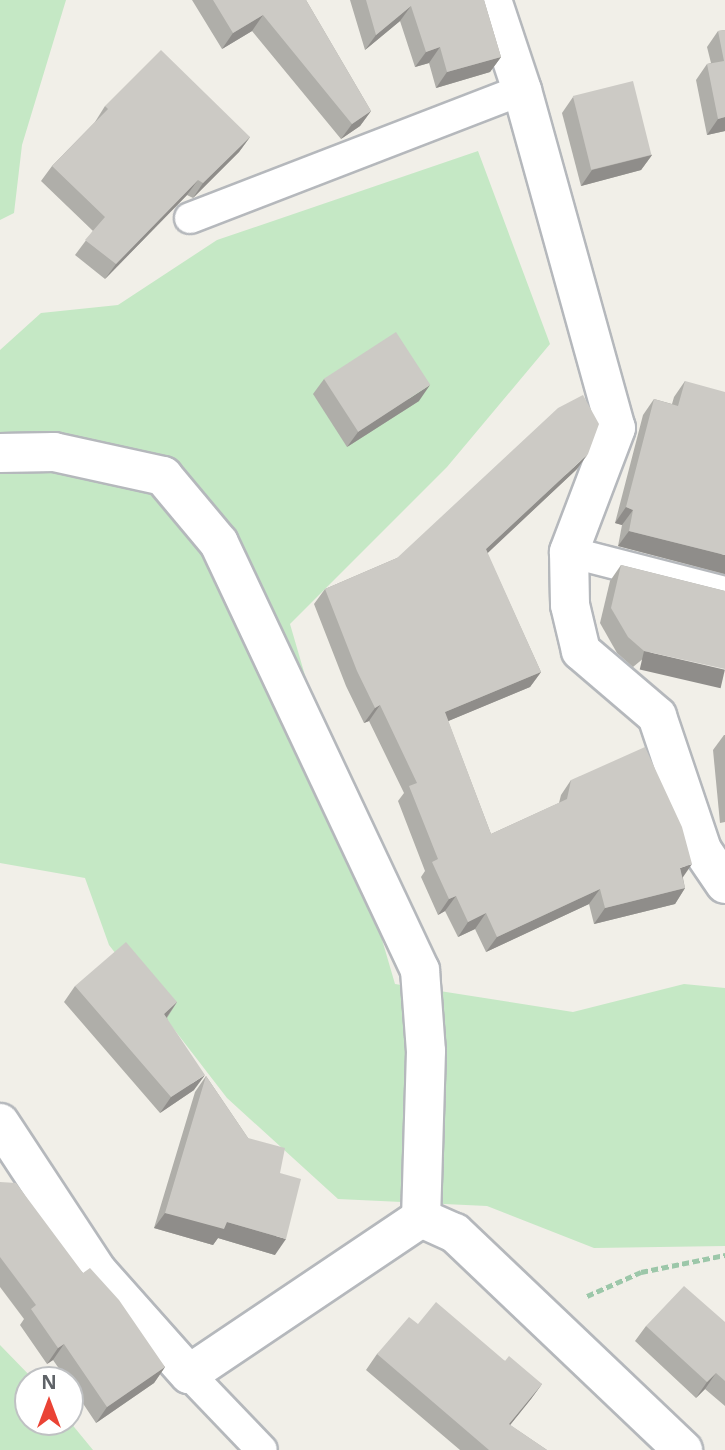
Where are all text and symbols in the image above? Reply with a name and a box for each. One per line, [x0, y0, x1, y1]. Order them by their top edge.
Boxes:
north arrow [14, 1366, 84, 1436]
text: N [41, 1369, 57, 1395]

